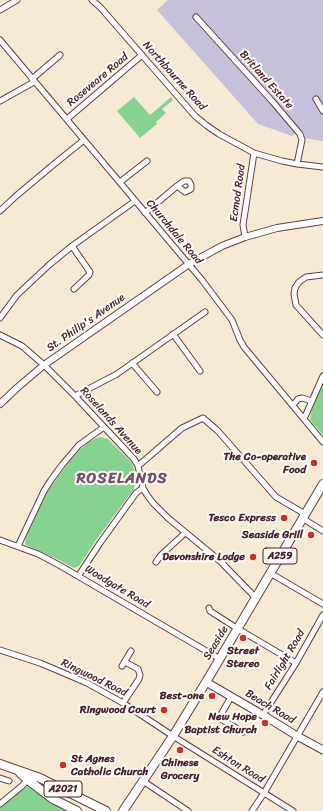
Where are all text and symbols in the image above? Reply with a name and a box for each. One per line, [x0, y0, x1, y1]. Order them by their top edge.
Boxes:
street label: Northbourne Road [140, 39, 208, 113]
street label: Britland Estate [236, 48, 296, 112]
street label: Roseveare Road [65, 51, 131, 109]
street label: Ecmod Road [227, 163, 249, 223]
street label: Churchdale Road [143, 197, 205, 267]
street label: St. Philip's Avenue [44, 291, 128, 355]
street label: Roselands Avenue [77, 384, 145, 458]
place label: The Co-operative Food [223, 450, 306, 476]
marker: The Co-operative Food [309, 458, 319, 468]
district label: ROSELANDS [77, 470, 167, 488]
place label: Tesco Express [208, 511, 276, 525]
marker: Tesco Express [279, 513, 289, 523]
place label: Seaside Grill [242, 528, 303, 542]
marker: Seaside Grill [306, 530, 316, 540]
road number: A259 [263, 548, 297, 564]
place label: Devonshire Lodge [162, 550, 245, 564]
marker: Devonshire Lodge [248, 552, 258, 562]
street label: Woodgate Road [82, 563, 152, 611]
street label: Seaside [201, 623, 231, 663]
street label: Fairlight Road [262, 628, 308, 692]
marker: Street Stereo [238, 633, 248, 643]
place label: Street Stereo [227, 644, 259, 670]
street label: Ringwood Road [59, 656, 129, 700]
street label: Beach Road [243, 687, 297, 727]
place label: Best-one [160, 689, 204, 703]
marker: Best-one [207, 691, 217, 701]
place label: Ringwood Court [80, 703, 156, 717]
marker: Ringwood Court [159, 705, 169, 715]
place label: New Hope Baptist Church [184, 710, 257, 736]
marker: New Hope Baptist Church [260, 718, 270, 728]
street label: Eshton Road [209, 744, 267, 786]
marker: Chinese Grocery [175, 745, 185, 755]
place label: St Agnes Catholic Church [71, 752, 148, 778]
place label: Chinese Grocery [161, 756, 199, 782]
marker: St Agnes Catholic Church [58, 760, 68, 770]
road number: A2021 [44, 781, 82, 797]

